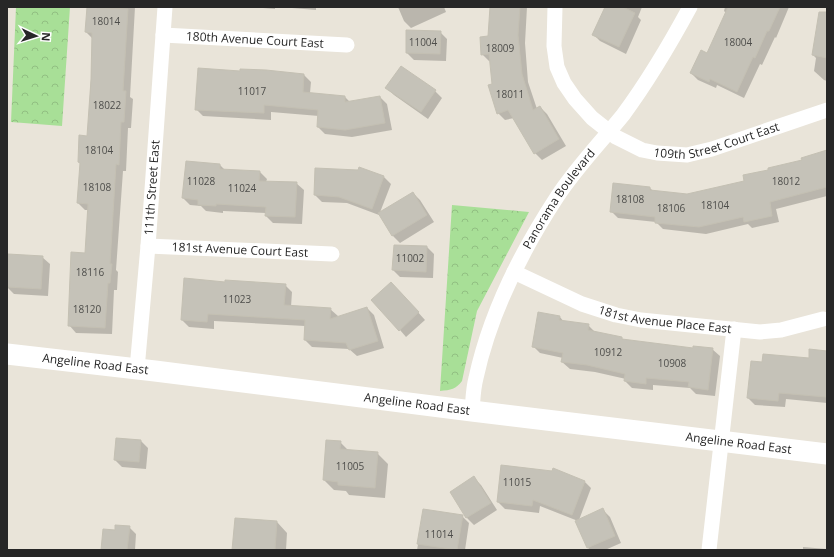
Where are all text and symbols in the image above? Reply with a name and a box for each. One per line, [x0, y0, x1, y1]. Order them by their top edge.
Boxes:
house number: 18014 [92, 14, 121, 28]
north arrow [16, 16, 56, 56]
street label: 180th Avenue Court East [185, 27, 324, 52]
text: N [39, 32, 54, 42]
house number: 11004 [409, 35, 438, 49]
house number: 18004 [724, 35, 753, 49]
house number: 18009 [486, 41, 515, 55]
house number: 11017 [238, 84, 267, 98]
house number: 18011 [496, 87, 524, 101]
house number: 18022 [93, 98, 122, 112]
street label: 109th Street Court East [652, 118, 781, 163]
street label: 111th Street East [140, 139, 164, 236]
house number: 18104 [85, 143, 114, 157]
street label: Panorama Boulevard [518, 145, 599, 252]
house number: 11028 [187, 174, 216, 188]
house number: 18012 [772, 174, 801, 188]
house number: 18108 [83, 180, 112, 194]
house number: 11024 [228, 181, 257, 195]
house number: 18108 [616, 192, 645, 206]
house number: 18104 [701, 198, 730, 212]
house number: 18106 [657, 201, 686, 215]
street label: 181st Avenue Court East [171, 238, 308, 261]
house number: 11002 [396, 251, 425, 265]
house number: 18116 [76, 265, 105, 279]
house number: 11023 [223, 292, 252, 306]
street label: 181st Avenue Place East [596, 301, 732, 337]
house number: 18120 [73, 302, 102, 316]
house number: 10912 [594, 345, 623, 359]
street label: Angeline Road East [42, 349, 149, 378]
house number: 10908 [658, 356, 687, 370]
street label: Angeline Road East [363, 388, 471, 419]
street label: Angeline Road East [685, 428, 793, 458]
house number: 11005 [336, 459, 365, 473]
house number: 11015 [503, 475, 532, 489]
house number: 11014 [425, 527, 454, 541]

